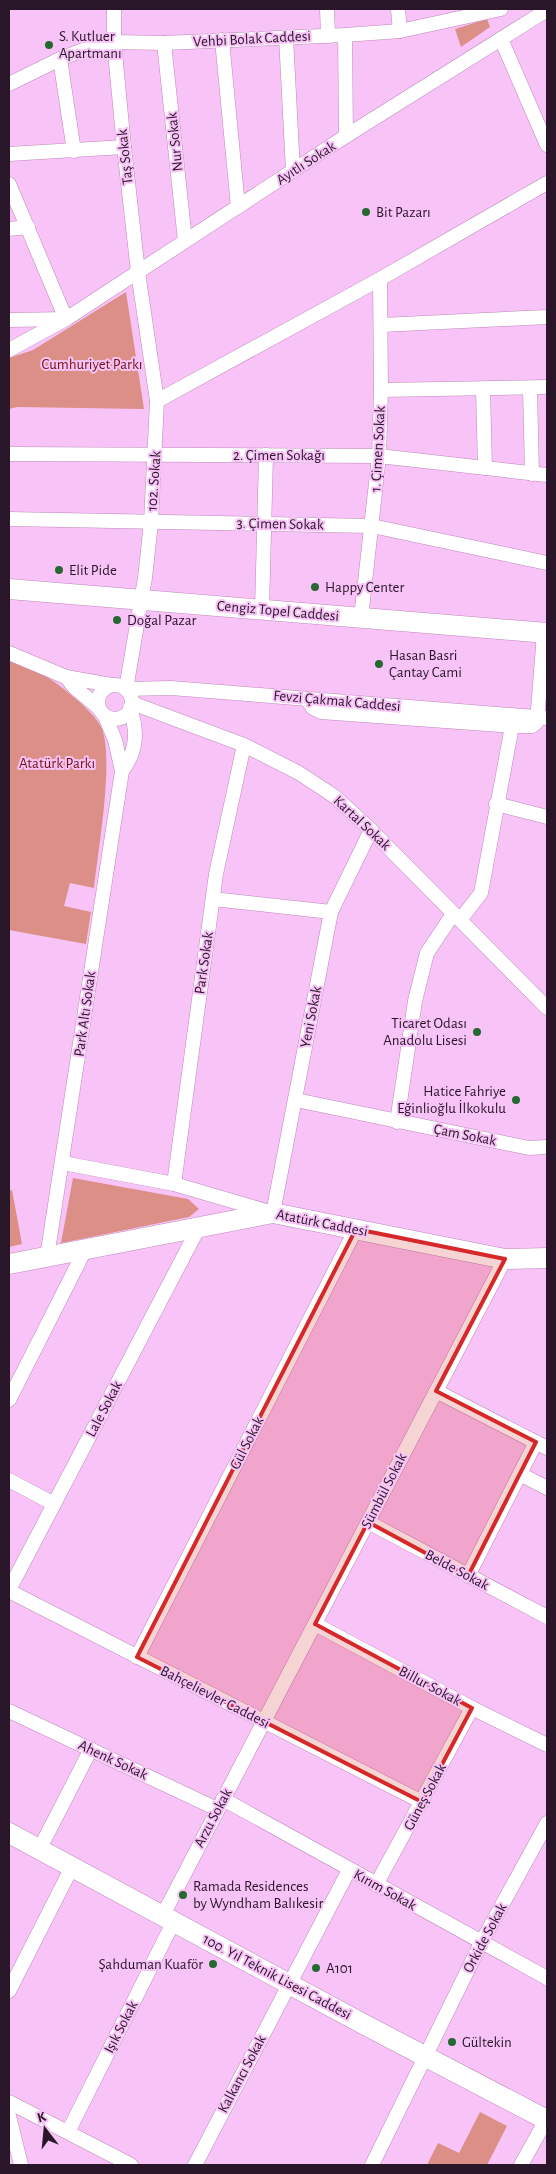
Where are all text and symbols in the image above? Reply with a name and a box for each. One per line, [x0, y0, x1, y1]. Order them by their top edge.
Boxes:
street label: Vehbi Bolak Caddesi [193, 28, 311, 50]
place label: S. Kutluer Apartmanı [59, 29, 122, 61]
marker: S. Kutluer Apartmanı [43, 39, 55, 51]
street label: Nur Sokak [164, 112, 186, 172]
street label: Taş Sokak [115, 128, 135, 186]
street label: Ayıtlı Sokak [274, 138, 339, 188]
place label: Bit Pazarı [376, 205, 431, 220]
marker: Bit Pazarı [360, 206, 372, 218]
park label: Cumhuriyet Parkı [42, 357, 142, 372]
street label: 1. Çimen Sokak [368, 405, 388, 492]
street label: 2. Çimen Sokağı [233, 448, 325, 463]
street label: 102. Sokak [144, 450, 164, 512]
street label: 3. Çimen Sokak [236, 516, 324, 532]
place label: Elit Pide [69, 563, 117, 578]
marker: Elit Pide [53, 564, 65, 576]
place label: Happy Center [325, 580, 404, 595]
marker: Happy Center [309, 581, 321, 593]
street label: Cengiz Topel Caddesi [216, 598, 340, 624]
place label: Doğal Pazar [127, 613, 197, 628]
marker: Doğal Pazar [111, 614, 123, 626]
place label: Hasan Basri Çantay Cami [389, 648, 462, 680]
marker: Hasan Basri Çantay Cami [373, 658, 385, 670]
street label: Fevzi Çakmak Caddesi [273, 688, 401, 714]
park label: Atatürk Parkı [19, 756, 95, 771]
street label: Kartal Sokak [331, 793, 394, 853]
street label: Park Sokak [192, 931, 216, 995]
street label: Park Altı Sokak [72, 970, 98, 1058]
street label: Yeni Sokak [298, 985, 324, 1049]
place label: Ticaret Odası Anadolu Lisesi [383, 1016, 467, 1048]
marker: Ticaret Odası Anadolu Lisesi [471, 1026, 483, 1038]
place label: Hatice Fahriye Eğinlioğlu İlkokulu [397, 1084, 506, 1116]
marker: Hatice Fahriye Eğinlioğlu İlkokulu [510, 1094, 522, 1106]
street label: Çam Sokak [432, 1122, 498, 1148]
street label: Atatürk Caddesi [275, 1207, 369, 1239]
street label: Lale Sokak [83, 1379, 125, 1439]
street label: Gül Sokak [227, 1414, 267, 1472]
street label: Sümbül Sokak [359, 1451, 409, 1531]
street label: Belde Sokak [423, 1547, 492, 1593]
street label: Bahçelievler Caddesi [158, 1663, 272, 1731]
street label: Billur Sokak [396, 1663, 464, 1709]
street label: Ahenk Sokak [76, 1737, 150, 1783]
street label: Güneş Sokak [401, 1761, 449, 1833]
street label: Arzu Sokak [191, 1786, 235, 1850]
street label: Kırım Sokak [351, 1867, 419, 1913]
place label: Ramada Residences by Wyndham Balıkesir [193, 1879, 323, 1911]
marker: Ramada Residences by Wyndham Balıkesir [177, 1889, 189, 1901]
street label: Orkide Sokak [460, 1901, 510, 1975]
street label: 100. Yıl Teknik Lisesi Caddesi [200, 1931, 354, 2023]
place label: Şahduman Kuaför [98, 1957, 203, 1972]
marker: Şahduman Kuaför [207, 1958, 219, 1970]
place label: A101 [326, 1961, 353, 1976]
marker: A101 [310, 1962, 322, 1974]
street label: Işık Sokak [101, 1998, 141, 2056]
street label: Kalkancı Sokak [215, 2032, 269, 2116]
place label: Gültekin [462, 2035, 512, 2050]
marker: Gültekin [446, 2036, 458, 2048]
north arrow [20, 2104, 70, 2154]
text: K [36, 2109, 48, 2125]

